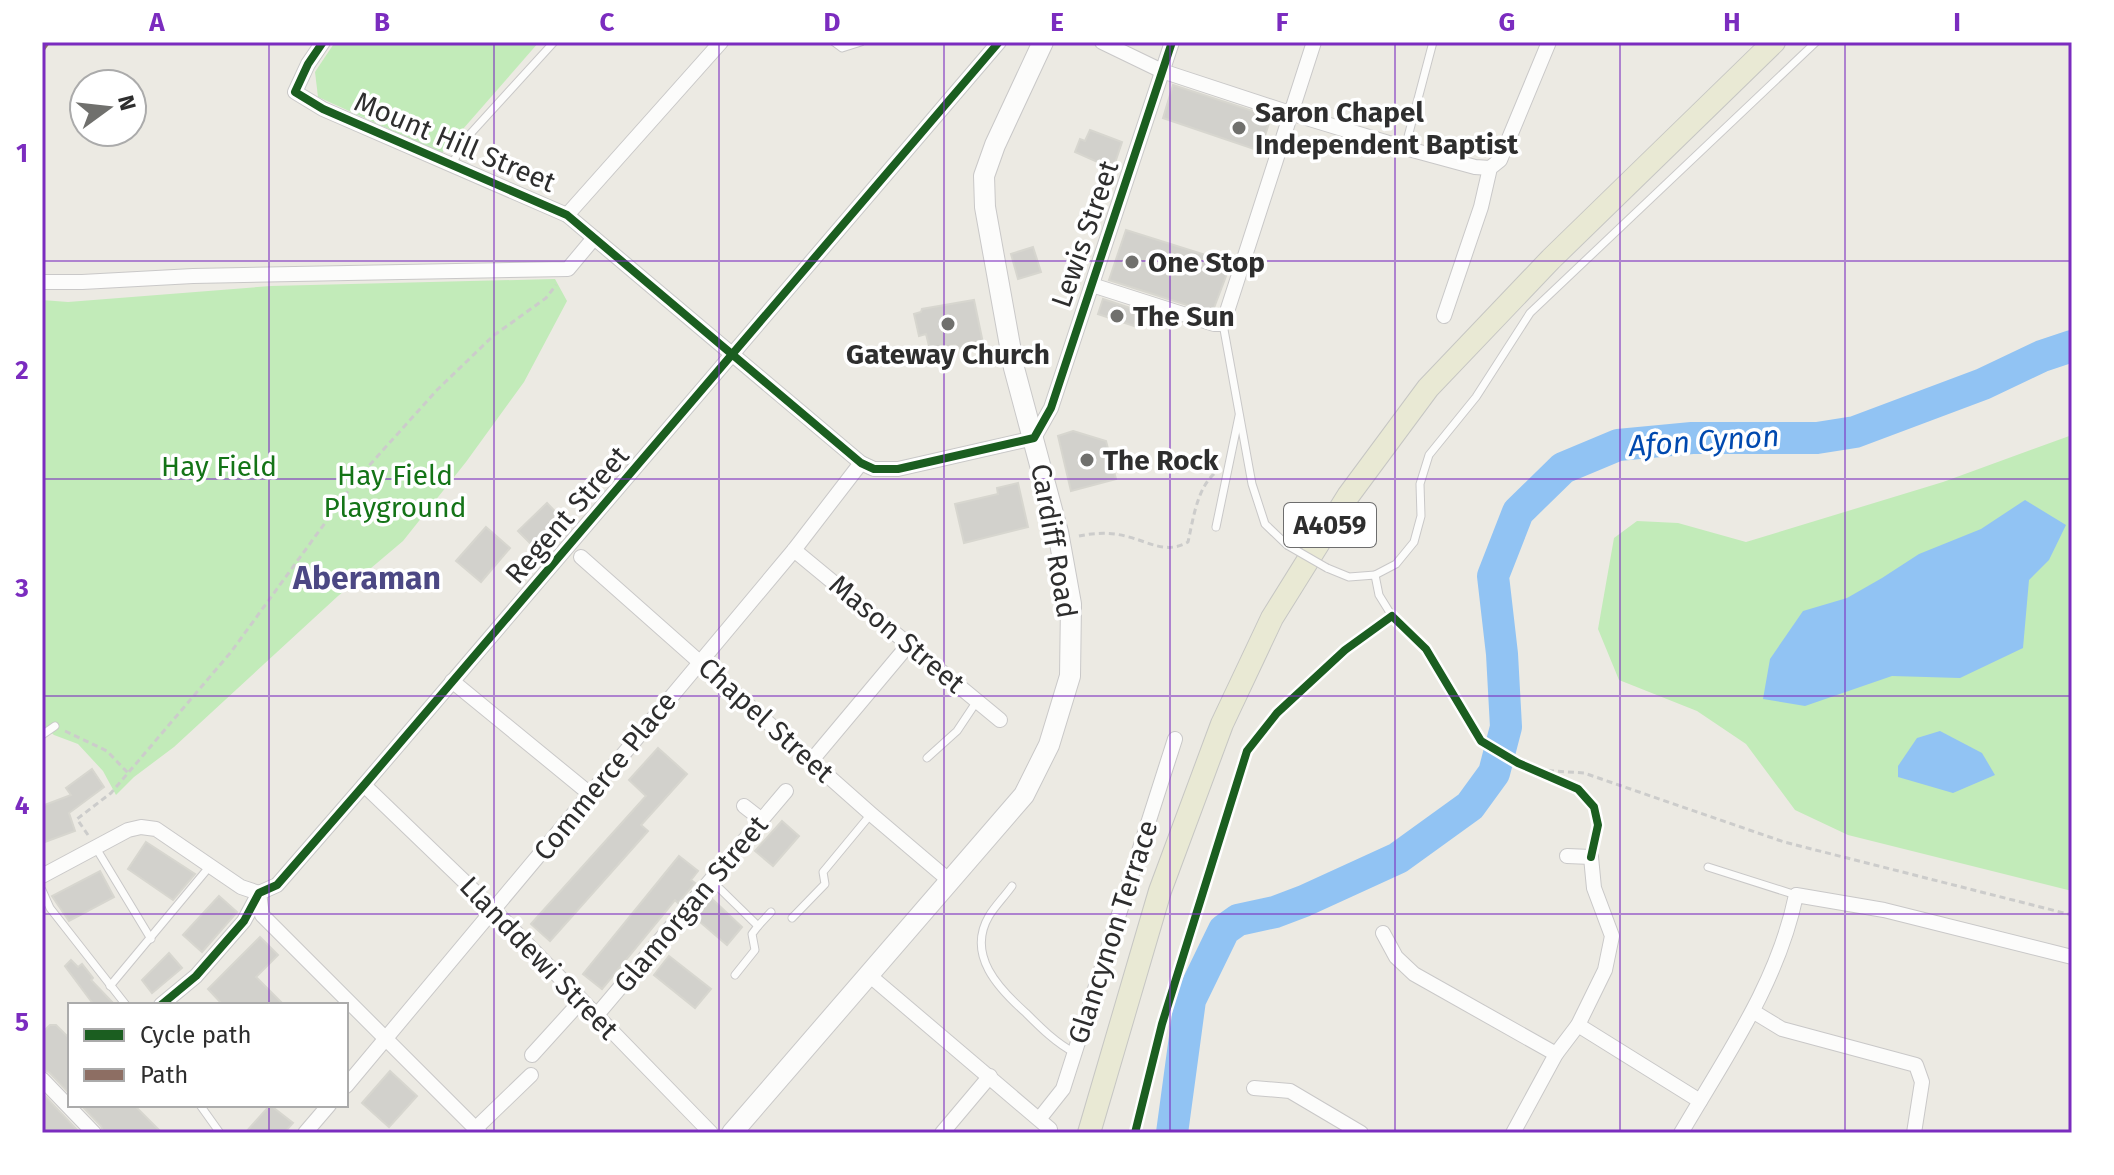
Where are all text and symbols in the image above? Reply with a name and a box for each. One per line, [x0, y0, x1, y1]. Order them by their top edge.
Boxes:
text: A [148, 7, 165, 38]
text: B [374, 7, 390, 38]
text: C [600, 7, 615, 38]
text: D [824, 7, 841, 38]
text: E [1050, 7, 1064, 38]
text: F [1276, 7, 1289, 38]
text: G [1499, 7, 1515, 38]
text: H [1723, 7, 1741, 38]
text: I [1953, 7, 1961, 38]
north arrow [68, 68, 148, 148]
street label: Mount Hill Street [350, 85, 561, 200]
text: N [112, 92, 142, 113]
place label: Saron Chapel Independent Baptist [1255, 96, 1519, 161]
marker: Saron Chapel Independent Baptist [1230, 119, 1248, 137]
text: 1 [16, 138, 28, 169]
street label: Lewis Street [1045, 155, 1126, 312]
place label: One Stop [1148, 246, 1265, 279]
marker: One Stop [1123, 253, 1141, 271]
place label: The Sun [1133, 300, 1235, 333]
marker: The Sun [1108, 307, 1126, 325]
marker: Gateway Church [939, 315, 957, 333]
place label: Gateway Church [846, 338, 1050, 371]
text: 2 [15, 355, 29, 386]
water label: Afon Cynon [1626, 418, 1781, 464]
street label: Regent Street [498, 439, 636, 590]
place label: The Rock [1103, 444, 1219, 477]
park label: Hay Field [161, 450, 277, 483]
marker: The Rock [1078, 451, 1096, 469]
park label: Hay Field Playground [324, 459, 466, 524]
street label: Cardiff Road [1024, 461, 1084, 621]
road number: A4059 [1284, 503, 1376, 547]
district label: Aberaman [292, 559, 441, 597]
street label: Mason Street [823, 568, 972, 701]
text: 3 [14, 573, 29, 604]
street label: Chapel Street [692, 651, 841, 790]
street label: Commerce Place [527, 685, 683, 867]
text: 4 [15, 790, 30, 821]
street label: Glamorgan Street [607, 808, 775, 999]
street label: Glancynon Terrace [1061, 816, 1165, 1048]
street label: Llanddewi Street [453, 870, 626, 1047]
legend [68, 1003, 348, 1107]
text: 5 [15, 1007, 29, 1038]
text: Cycle path [140, 1021, 252, 1049]
text: Path [140, 1061, 188, 1089]

